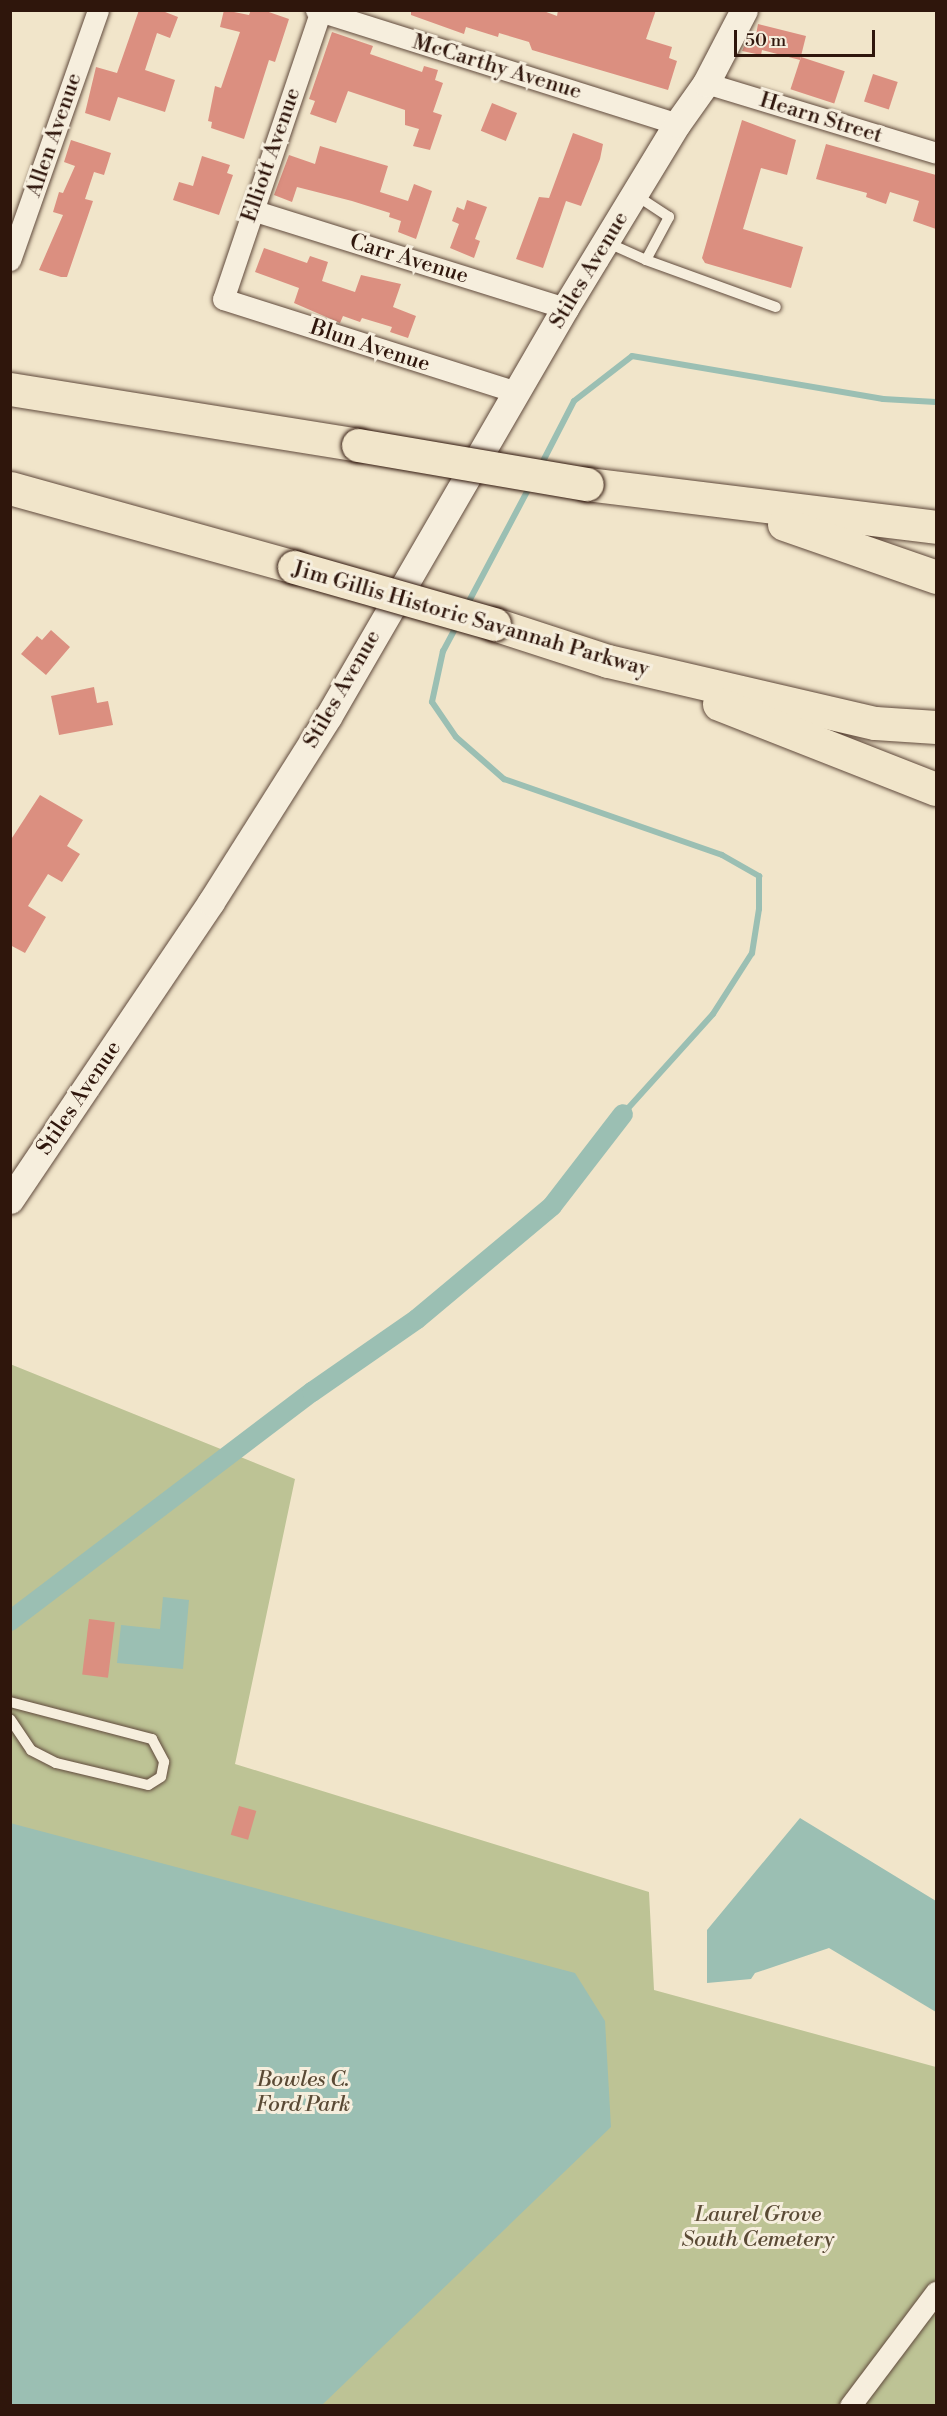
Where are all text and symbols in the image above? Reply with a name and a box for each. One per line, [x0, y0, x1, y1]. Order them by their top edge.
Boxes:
scale bar [737, 18, 878, 56]
street label: McCarthy Avenue [409, 29, 585, 105]
text: 50 m [745, 29, 786, 52]
street label: Allen Avenue [20, 70, 88, 200]
street label: Elliott Avenue [236, 84, 306, 226]
street label: Hearn Street [756, 87, 886, 149]
street label: Stiles Avenue [544, 207, 634, 333]
street label: Carr Avenue [346, 228, 472, 290]
street label: Blun Avenue [307, 314, 433, 378]
street label: Jim Gillis Historic Savannah Parkway [290, 555, 652, 683]
street label: Stiles Avenue [298, 625, 386, 753]
street label: Stiles Avenue [31, 1036, 127, 1160]
park label: Bowles C. Ford Park [256, 2066, 350, 2118]
park label: Laurel Grove South Cemetery [682, 2201, 834, 2252]

